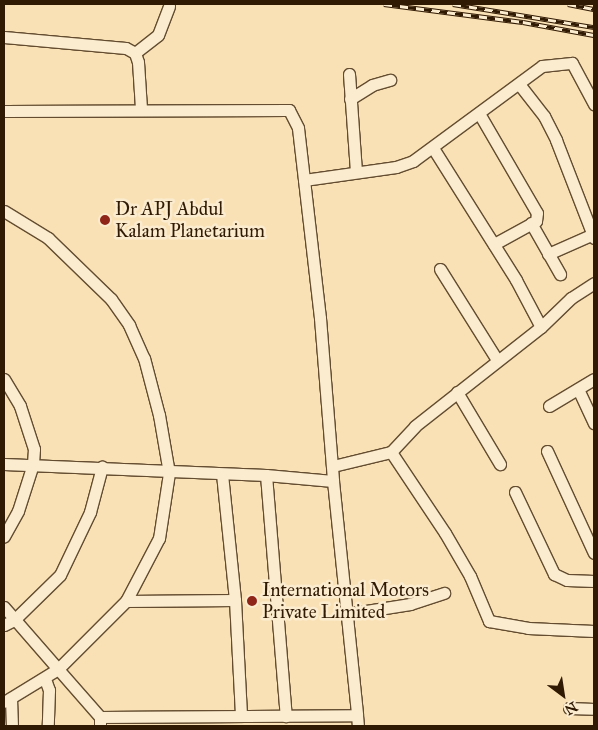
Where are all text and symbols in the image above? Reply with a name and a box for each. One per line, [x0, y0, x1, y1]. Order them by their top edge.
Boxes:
place label: Dr APJ Abdul Kalam Planetarium [115, 198, 265, 242]
marker: Dr APJ Abdul Kalam Planetarium [99, 214, 111, 226]
place label: International Motors Private Limited [262, 579, 429, 623]
marker: International Motors Private Limited [246, 595, 258, 607]
north arrow [538, 670, 588, 720]
text: N [562, 698, 580, 719]

